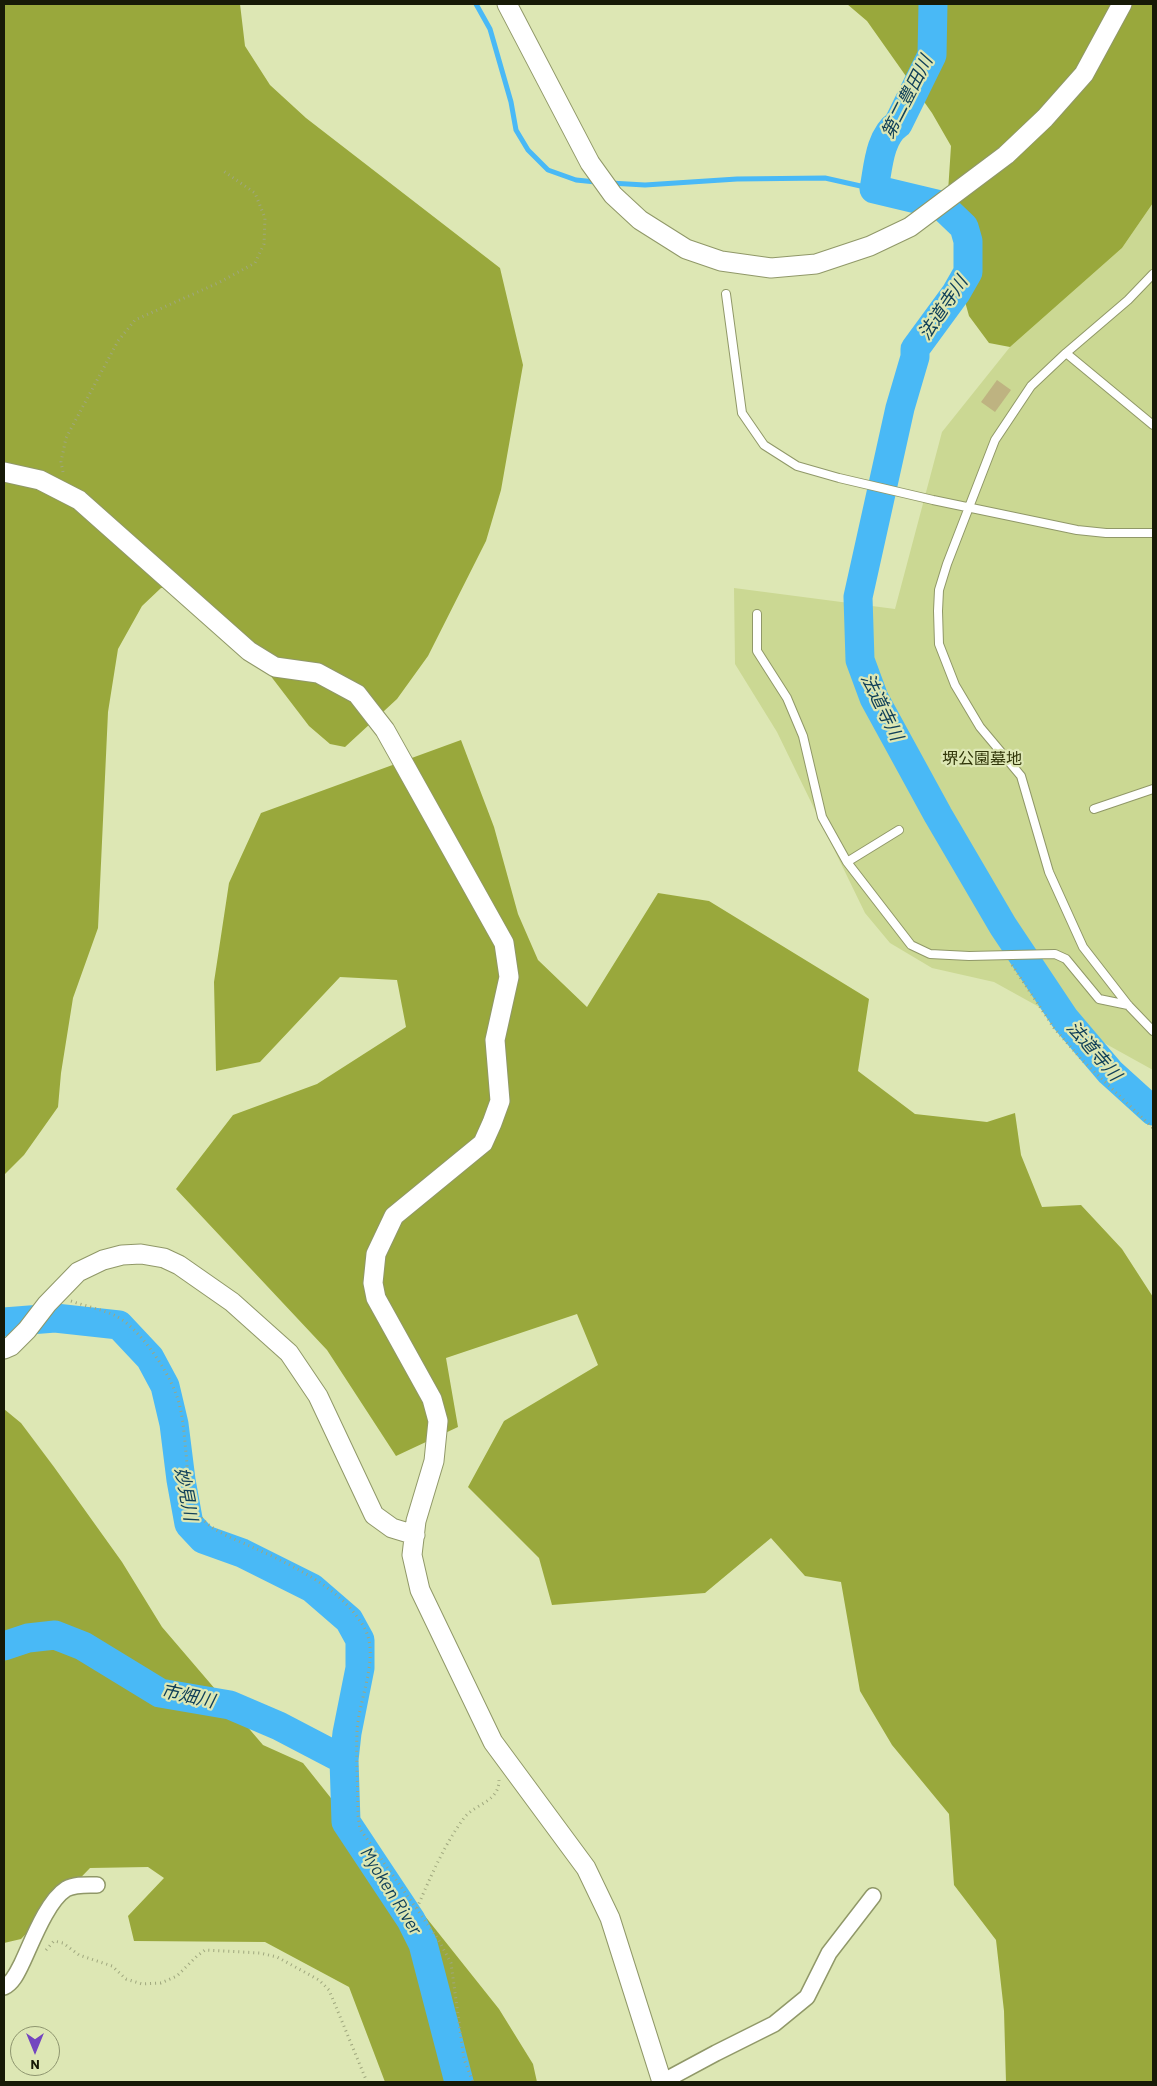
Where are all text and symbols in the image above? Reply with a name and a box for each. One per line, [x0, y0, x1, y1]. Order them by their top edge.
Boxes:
water label: 第二豊田川 [877, 52, 937, 142]
water label: 法道寺川 [914, 272, 972, 344]
water label: 法道寺川 [857, 670, 907, 744]
park label: 堺公園墓地 [942, 749, 1022, 769]
water label: 法道寺川 [1062, 1017, 1126, 1085]
water label: 妙見川 [170, 1465, 202, 1523]
water label: 市畑川 [159, 1680, 217, 1712]
water label: Myoken River [356, 1843, 426, 1939]
north arrow [10, 2026, 60, 2076]
text: N [30, 2057, 40, 2074]

